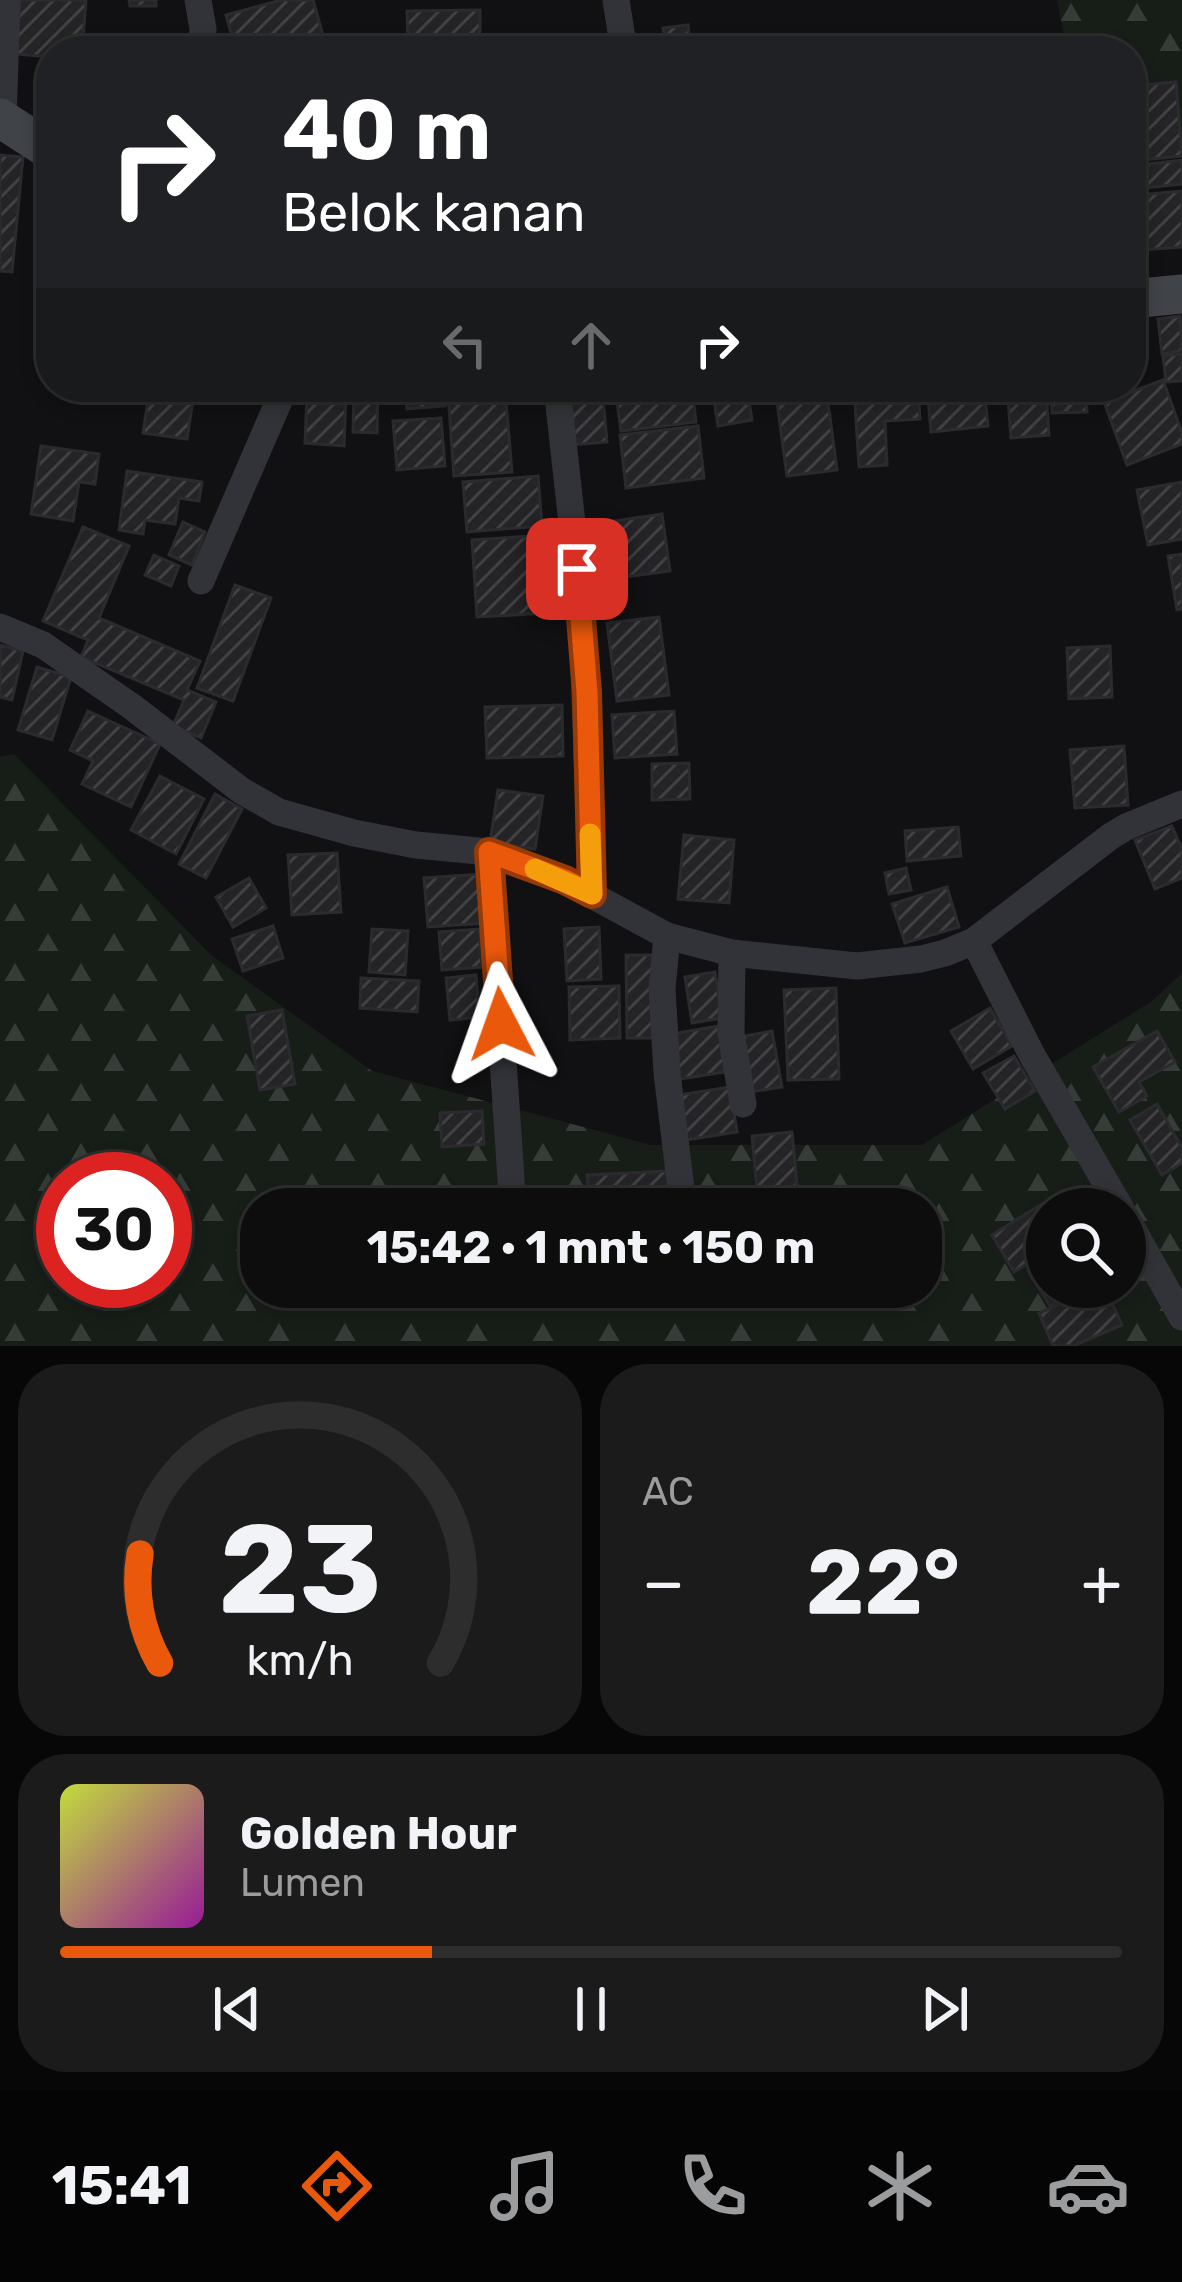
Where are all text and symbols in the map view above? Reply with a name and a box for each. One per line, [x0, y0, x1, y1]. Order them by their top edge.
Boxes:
text: 40 m [282, 80, 491, 180]
icon: right [84, 84, 240, 240]
text: Belok kanan [282, 181, 585, 245]
icon: left [432, 312, 498, 378]
icon: ahead [558, 312, 624, 378]
icon: right [684, 312, 750, 378]
pin [526, 518, 628, 620]
icon: arrive [544, 536, 610, 602]
position arrow [438, 961, 564, 1087]
speed limit sign: 30 [36, 1152, 192, 1308]
map controls [1026, 1188, 1146, 1308]
button: search [1026, 1188, 1146, 1308]
text: 15:42 · 1 mnt · 150 m [367, 1221, 815, 1274]
text: AC [642, 1469, 694, 1515]
text: 23 [218, 1495, 382, 1643]
text: 22° [806, 1529, 960, 1636]
text: − [642, 1543, 685, 1622]
text: + [1081, 1543, 1122, 1622]
text: km/h [246, 1635, 354, 1686]
text: Golden Hour [240, 1807, 517, 1860]
text: Lumen [240, 1860, 365, 1906]
icon: previous [204, 1976, 270, 2042]
icon: pause [558, 1976, 624, 2042]
icon: next [912, 1976, 978, 2042]
icon: directions [295, 2144, 379, 2228]
icon: music [483, 2144, 567, 2228]
icon: phone [671, 2144, 755, 2228]
icon: climate [858, 2144, 942, 2228]
icon: car [1046, 2144, 1130, 2228]
text: 15:41 [52, 2154, 192, 2218]

